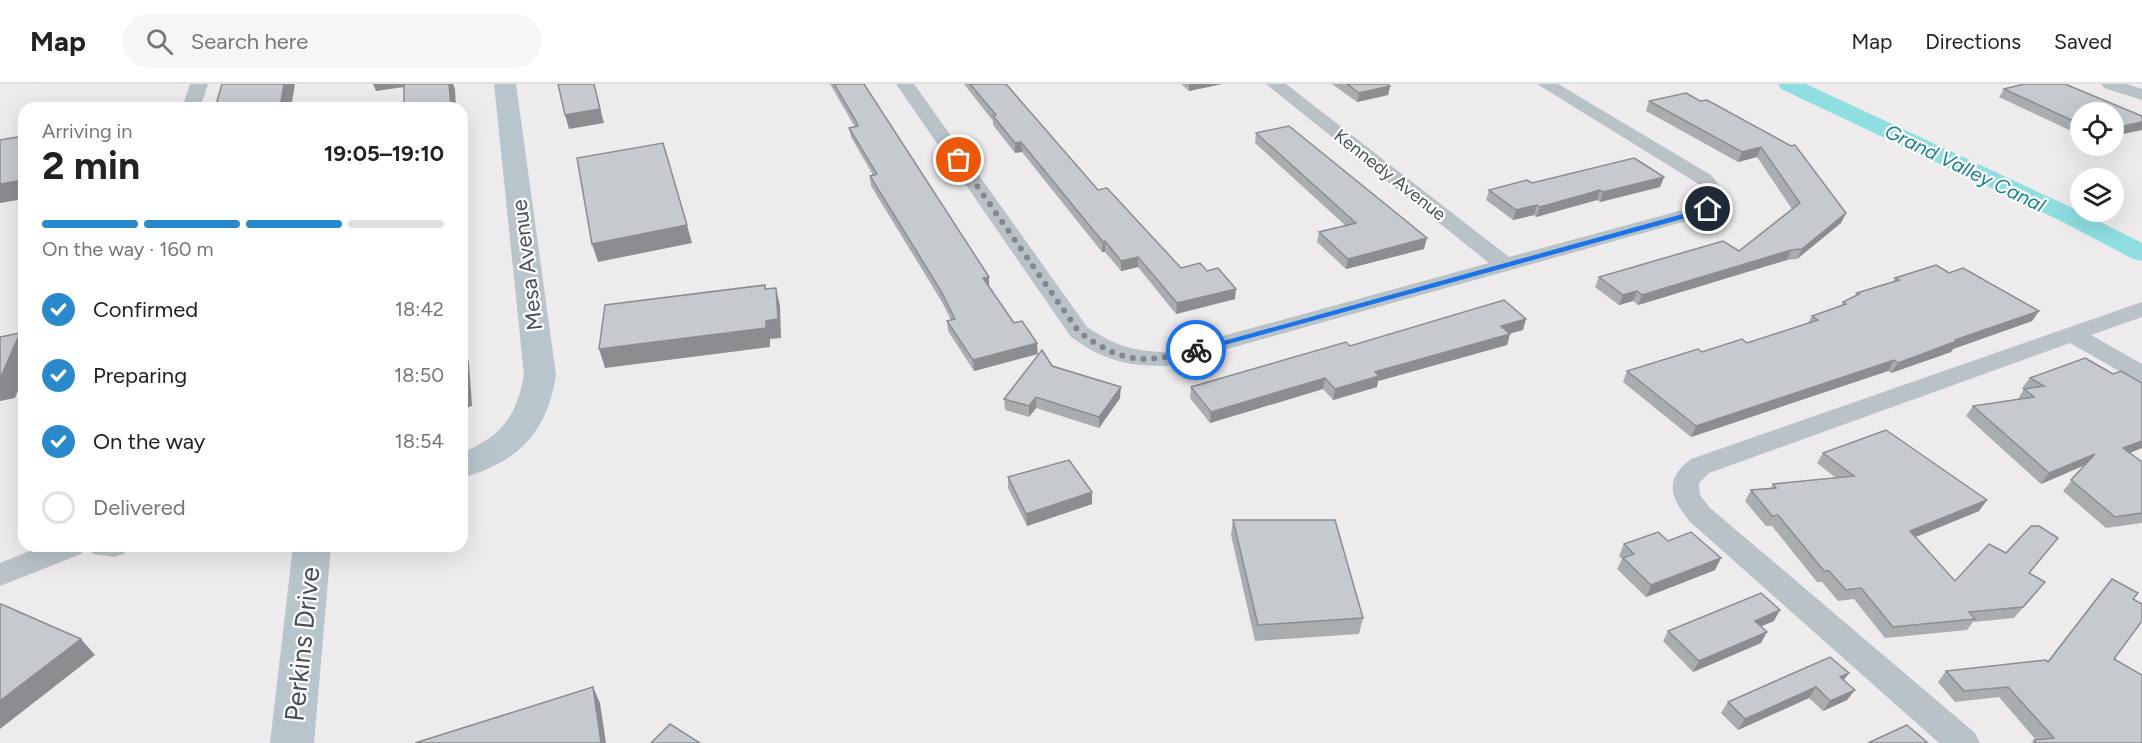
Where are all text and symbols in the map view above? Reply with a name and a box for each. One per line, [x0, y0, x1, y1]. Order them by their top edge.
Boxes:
search box [122, 14, 542, 68]
text: Map [30, 24, 86, 58]
icon: search [143, 25, 176, 58]
text: Search here [191, 28, 308, 55]
text: Map [1851, 29, 1892, 54]
text: Directions [1925, 29, 2021, 54]
text: Saved [2054, 29, 2112, 54]
map controls [2070, 102, 2124, 222]
button: locate [2070, 102, 2124, 156]
text: Arriving in [42, 119, 132, 143]
water label: Grand Valley Canal [1881, 119, 2049, 217]
street label: Kennedy Avenue [1330, 124, 1450, 226]
pin [933, 134, 984, 185]
text: 19:05–19:10 [324, 140, 444, 167]
text: 2 min [42, 142, 140, 189]
icon: bag [942, 143, 975, 176]
button: layers [2070, 168, 2124, 222]
pin [1682, 183, 1733, 234]
icon: home [1691, 192, 1724, 225]
street label: Mesa Avenue [506, 198, 548, 332]
text: On the way · 160 m [42, 237, 214, 261]
icon: check [42, 293, 75, 326]
text: Confirmed [93, 296, 198, 323]
text: 18:42 [395, 297, 444, 321]
courier [1166, 320, 1226, 380]
icon: bike [1180, 334, 1213, 367]
icon: check [42, 359, 75, 392]
text: Preparing [93, 362, 187, 389]
text: 18:50 [394, 363, 444, 387]
icon: check [42, 425, 75, 458]
text: On the way [93, 428, 205, 455]
text: 18:54 [394, 429, 444, 453]
text: Delivered [93, 494, 186, 521]
street label: Perkins Drive [277, 565, 327, 723]

